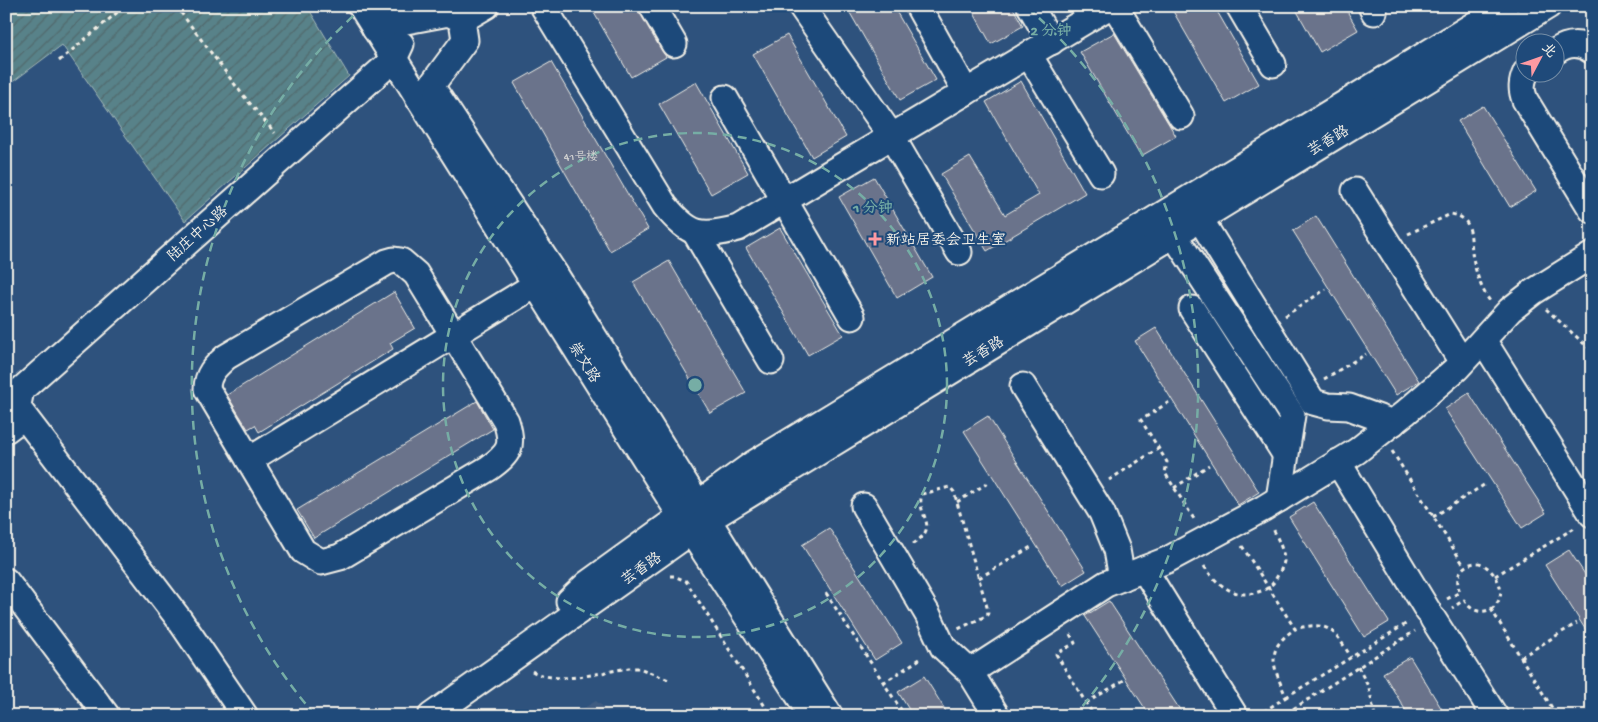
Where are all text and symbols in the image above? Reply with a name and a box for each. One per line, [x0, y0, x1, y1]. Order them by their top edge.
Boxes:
text: 2 分钟 [1031, 22, 1071, 41]
north arrow [1516, 32, 1566, 82]
text: 北 [1537, 40, 1559, 62]
street label: 芸香路 [1305, 122, 1353, 161]
house number: 41号楼 [564, 150, 598, 165]
text: 1 分钟 [852, 199, 893, 218]
street label: 陆庄中心路 [164, 203, 232, 266]
marker: 新站居委会卫生室 [868, 232, 882, 246]
place label: 新站居委会卫生室 [886, 232, 1006, 250]
street label: 芸香路 [960, 333, 1008, 372]
street label: 崇文路 [564, 339, 603, 387]
centre of rings [686, 376, 704, 394]
street label: 芸香路 [619, 549, 666, 590]

